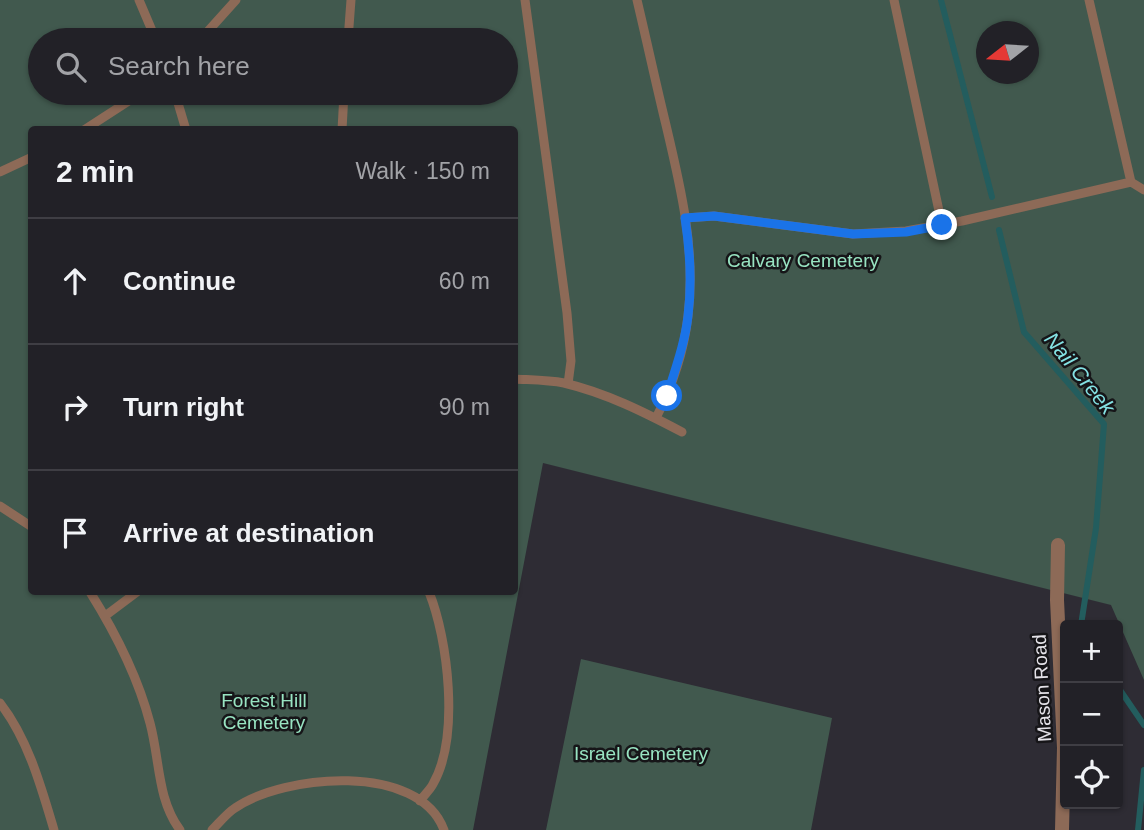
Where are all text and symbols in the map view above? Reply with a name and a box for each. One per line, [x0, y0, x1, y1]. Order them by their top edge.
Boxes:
north arrow [976, 21, 1039, 84]
search box [28, 28, 518, 105]
icon: search [52, 48, 90, 86]
text: Search here [108, 51, 250, 81]
text: 2 min [56, 155, 134, 188]
text: Walk · 150 m [355, 158, 490, 184]
route end [926, 209, 957, 240]
park label: Calvary Cemetery [727, 250, 880, 271]
icon: ahead [56, 262, 94, 300]
text: Continue [123, 266, 236, 296]
text: 60 m [439, 268, 490, 294]
water label: Nail Creek [1040, 328, 1121, 419]
route start [651, 380, 682, 411]
icon: right [56, 388, 94, 426]
text: Turn right [123, 392, 244, 422]
text: 90 m [439, 394, 490, 420]
icon: arrive [56, 514, 94, 552]
text: Arrive at destination [123, 518, 374, 548]
map controls [1060, 620, 1123, 809]
button: + [1060, 620, 1123, 683]
street label: Mason Road [1029, 634, 1055, 742]
button: − [1060, 683, 1123, 746]
park label: Forest Hill Cemetery [221, 690, 307, 733]
park label: Israel Cemetery [574, 743, 709, 764]
button: locate [1060, 746, 1123, 809]

